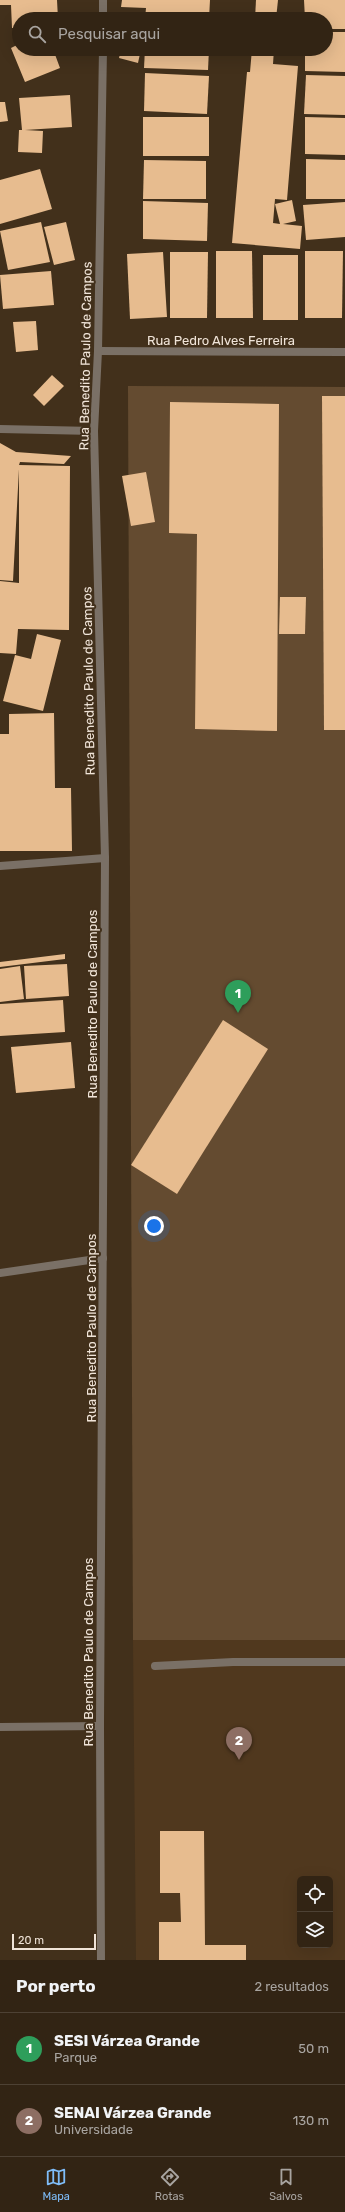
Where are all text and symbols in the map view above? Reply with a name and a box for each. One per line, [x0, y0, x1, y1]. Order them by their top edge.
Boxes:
search box [12, 12, 333, 56]
icon: search [26, 23, 48, 45]
text: Pesquisar aqui [58, 25, 160, 43]
street label: Rua Benedito Paulo de Campos [76, 261, 95, 451]
street label: Rua Pedro Alves Ferreira [147, 333, 295, 348]
street label: Rua Benedito Paulo de Campos [79, 586, 98, 776]
street label: Rua Benedito Paulo de Campos [85, 909, 100, 1098]
pin: 1 [225, 980, 251, 1013]
your location [144, 1216, 164, 1236]
street label: Rua Benedito Paulo de Campos [84, 1233, 99, 1422]
street label: Rua Benedito Paulo de Campos [81, 1557, 96, 1746]
pin: 2 [226, 1727, 252, 1760]
map controls [297, 1876, 333, 1948]
button: locate [297, 1876, 333, 1912]
button: layers [297, 1912, 333, 1948]
scale bar [12, 1932, 96, 1951]
text: 20 m [18, 1934, 44, 1947]
text: Por perto [16, 1976, 96, 1996]
text: 2 resultados [254, 1979, 329, 1994]
text: SESI Várzea Grande [54, 2032, 200, 2050]
text: 1 [26, 2041, 32, 2056]
text: 50 m [298, 2041, 329, 2056]
text: Parque [54, 2050, 97, 2065]
text: SENAI Várzea Grande [54, 2104, 211, 2122]
text: 2 [25, 2113, 33, 2128]
text: 130 m [293, 2113, 329, 2128]
text: Universidade [54, 2122, 133, 2137]
tab: Mapa [42, 2166, 70, 2203]
tab: Rotas [155, 2166, 184, 2203]
tab: Salvos [269, 2166, 303, 2203]

